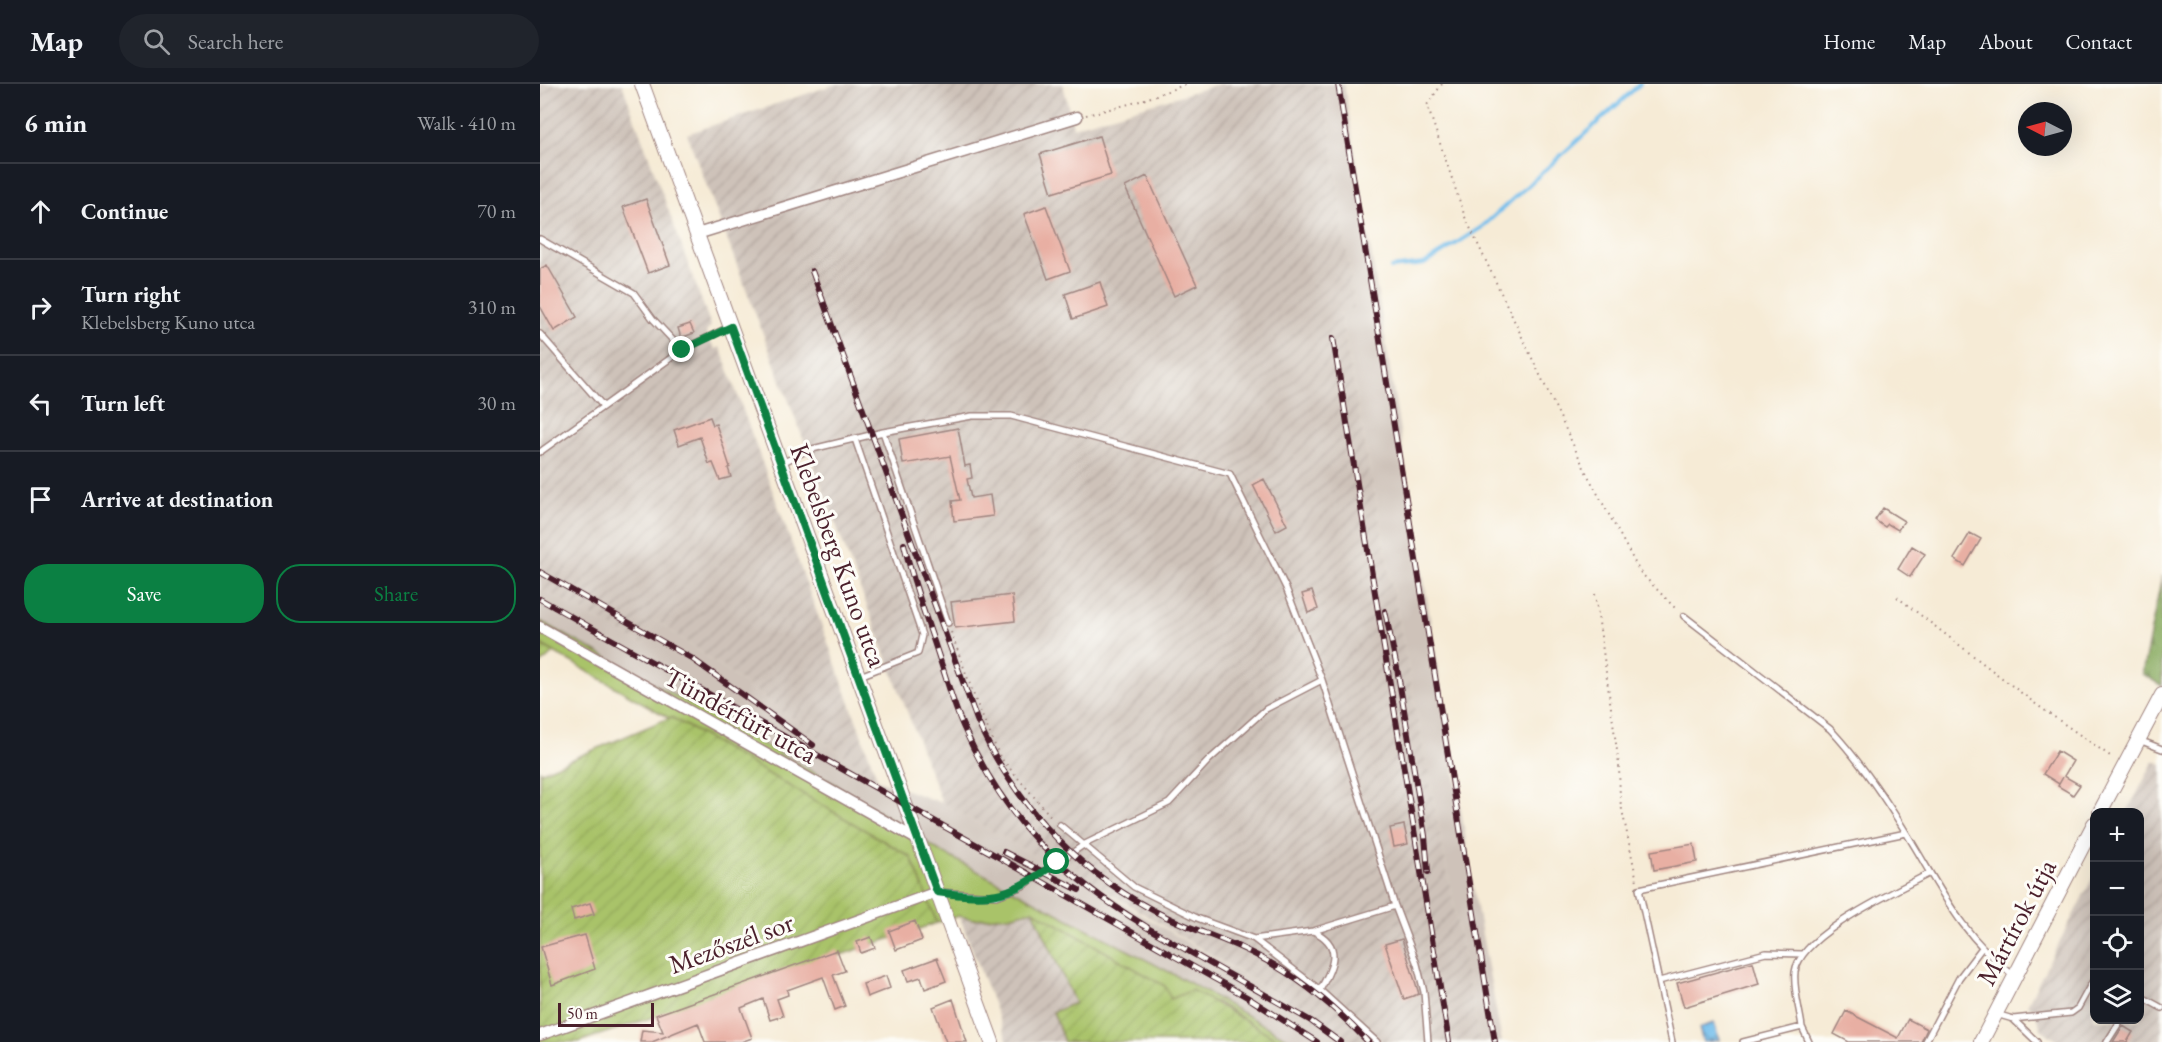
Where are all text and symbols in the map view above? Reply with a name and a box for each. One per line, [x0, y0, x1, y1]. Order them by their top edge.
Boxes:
search box [119, 14, 539, 68]
text: Map [30, 23, 83, 59]
icon: search [140, 25, 173, 58]
text: Search here [188, 27, 283, 56]
text: Home [1823, 28, 1875, 55]
text: Map [1908, 28, 1946, 55]
text: About [1979, 28, 2032, 55]
text: Contact [2065, 28, 2132, 55]
north arrow [2018, 102, 2072, 156]
text: 6 min [24, 106, 87, 140]
text: Walk · 410 m [417, 110, 516, 136]
icon: ahead [24, 195, 57, 228]
text: Continue [81, 197, 168, 226]
text: 70 m [477, 198, 516, 224]
text: Turn right [81, 280, 180, 309]
icon: right [24, 291, 57, 324]
text: 310 m [468, 294, 516, 320]
text: Klebelsberg Kuno utca [81, 309, 255, 335]
route end [668, 336, 694, 362]
icon: left [24, 387, 57, 420]
text: Turn left [81, 389, 165, 418]
text: 30 m [477, 390, 516, 416]
street label: Klebelsberg Kuno utca [782, 438, 896, 672]
icon: arrive [24, 483, 57, 516]
text: Arrive at destination [81, 485, 273, 514]
button: Save [24, 564, 264, 623]
button: Share [276, 564, 516, 623]
street label: Tündérfürt utca [658, 659, 824, 772]
map controls [2090, 808, 2144, 1024]
button: + [2090, 808, 2144, 862]
route start [1043, 848, 1069, 874]
street label: Mártírok útja [1968, 853, 2064, 991]
button: − [2090, 862, 2144, 916]
street label: Mezőszél sor [664, 904, 798, 982]
button: locate [2090, 916, 2144, 970]
button: layers [2090, 970, 2144, 1024]
scale bar [558, 1000, 654, 1028]
text: 50 m [567, 1003, 598, 1024]

